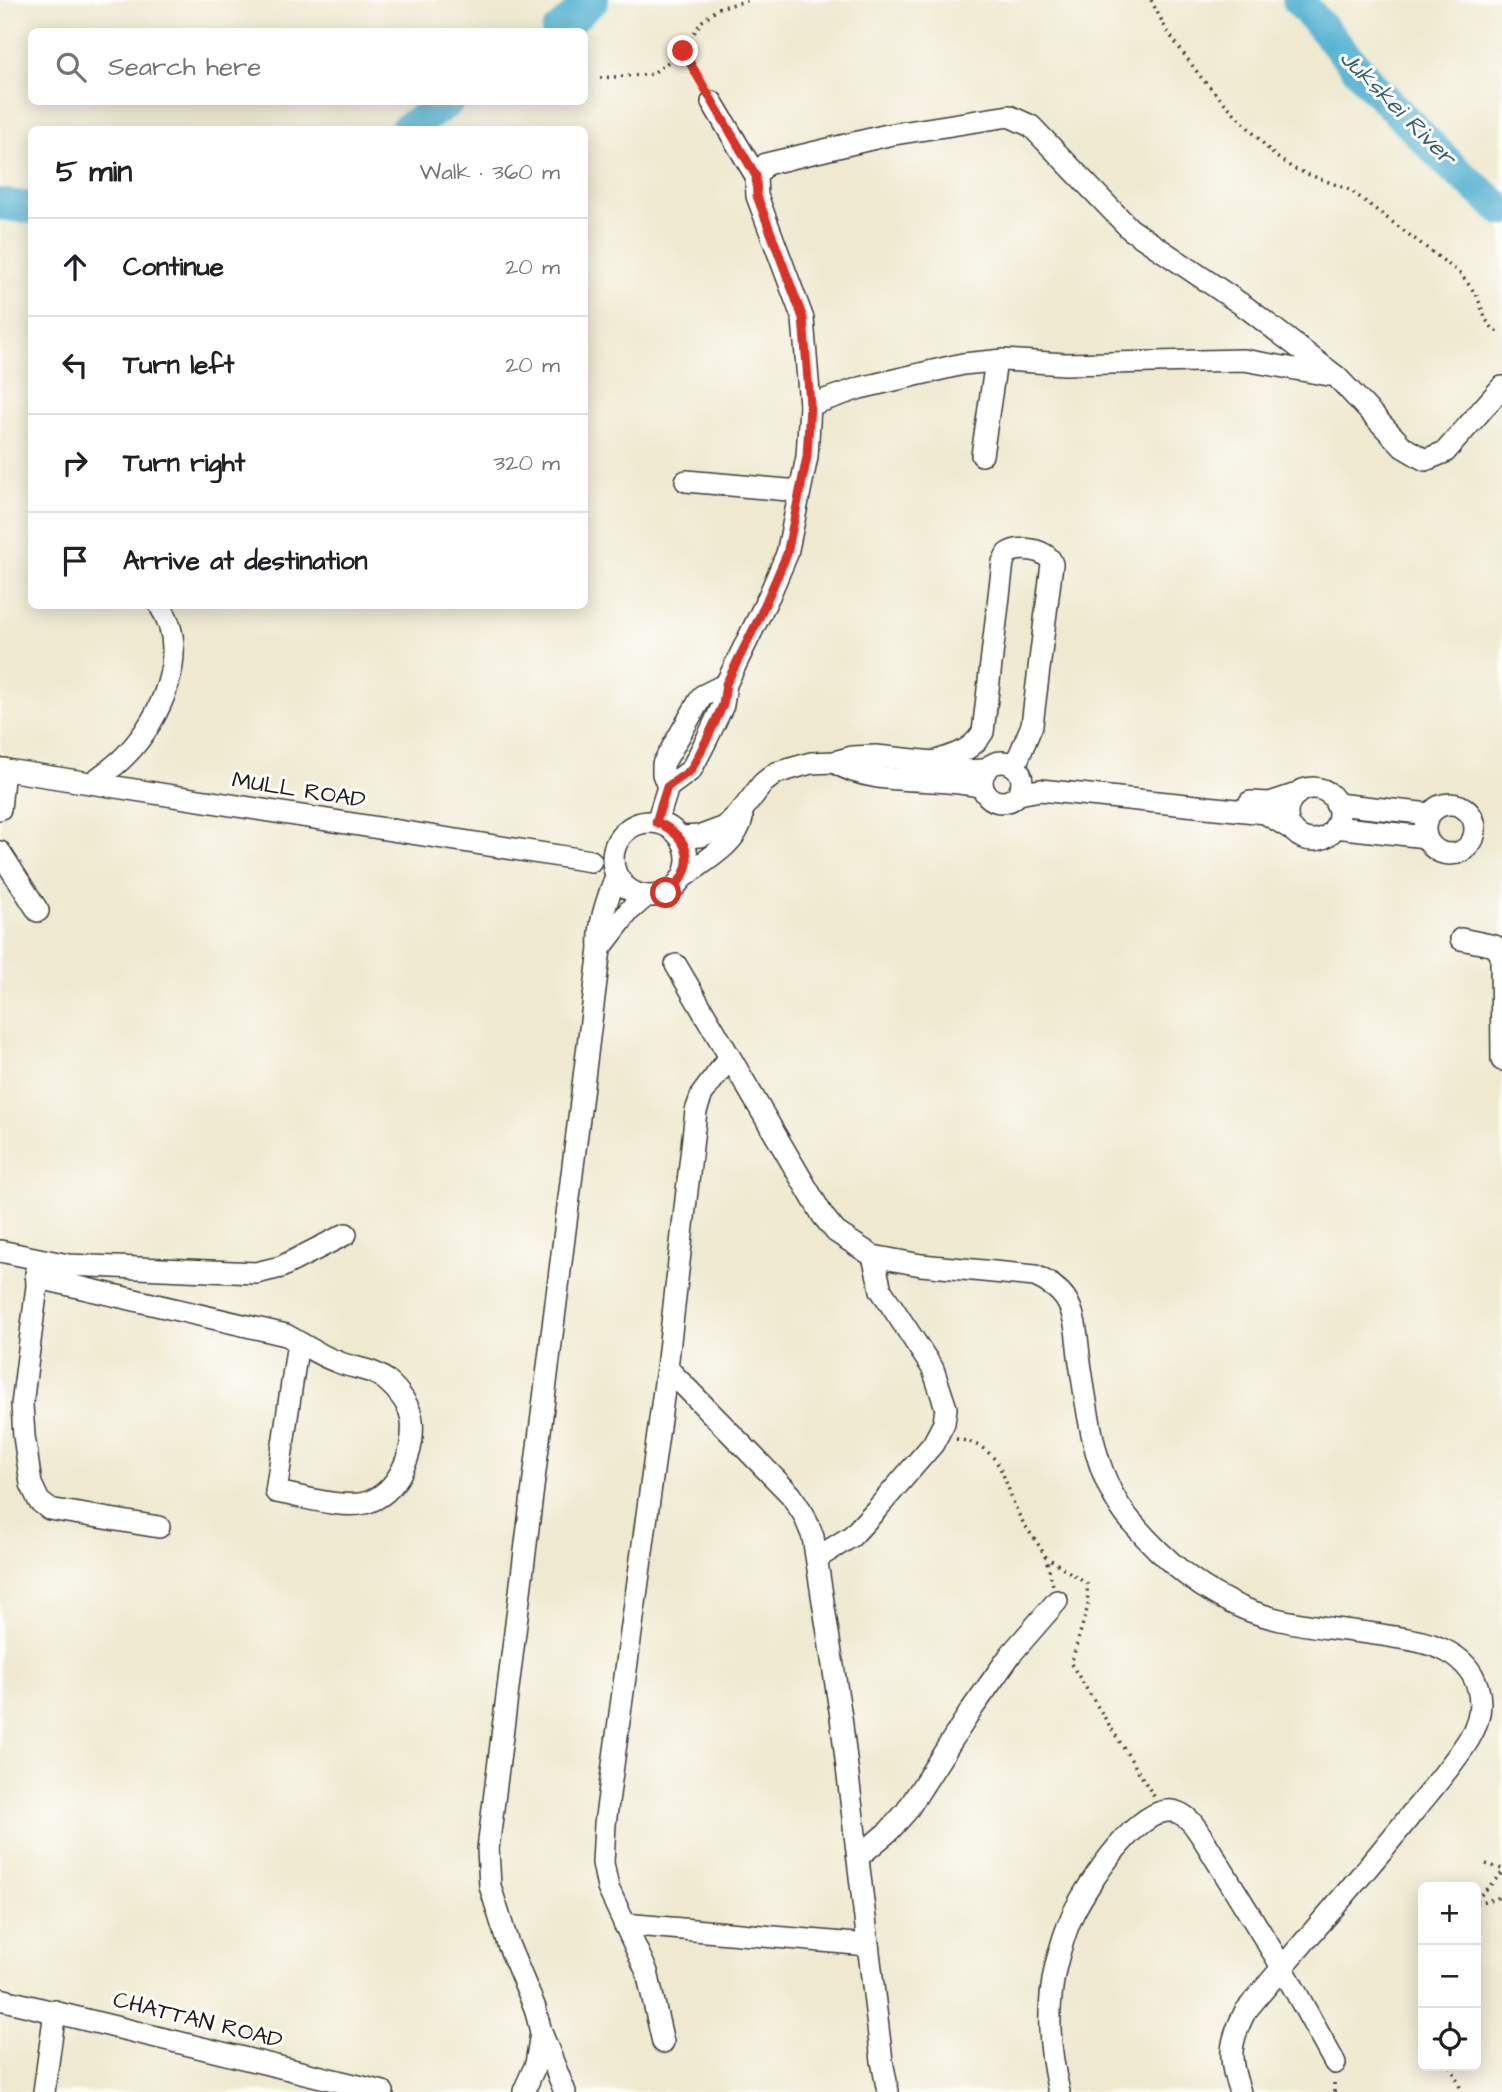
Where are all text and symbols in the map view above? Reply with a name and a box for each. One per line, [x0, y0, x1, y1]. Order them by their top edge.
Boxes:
search box [28, 28, 588, 105]
route end [667, 35, 698, 66]
water label: Jukskei River [1332, 42, 1465, 175]
icon: search [52, 48, 90, 86]
text: Search here [108, 49, 261, 85]
text: 5 min [56, 151, 132, 193]
text: Walk · 360 m [420, 156, 560, 188]
icon: ahead [56, 248, 94, 286]
text: Continue [123, 249, 224, 285]
text: 20 m [505, 251, 560, 283]
icon: left [56, 346, 94, 384]
text: Turn left [123, 347, 234, 383]
text: 20 m [505, 349, 560, 381]
icon: right [56, 444, 94, 482]
text: Turn right [123, 445, 245, 481]
text: 320 m [494, 447, 560, 479]
icon: arrive [56, 542, 94, 580]
text: Arrive at destination [123, 543, 368, 579]
street label: MULL ROAD [230, 764, 368, 816]
route start [650, 877, 681, 908]
map controls [1418, 1882, 1481, 2071]
button: + [1418, 1882, 1481, 1945]
button: − [1418, 1945, 1481, 2008]
street label: CHATTAN ROAD [110, 1983, 286, 2056]
button: locate [1418, 2008, 1481, 2071]

